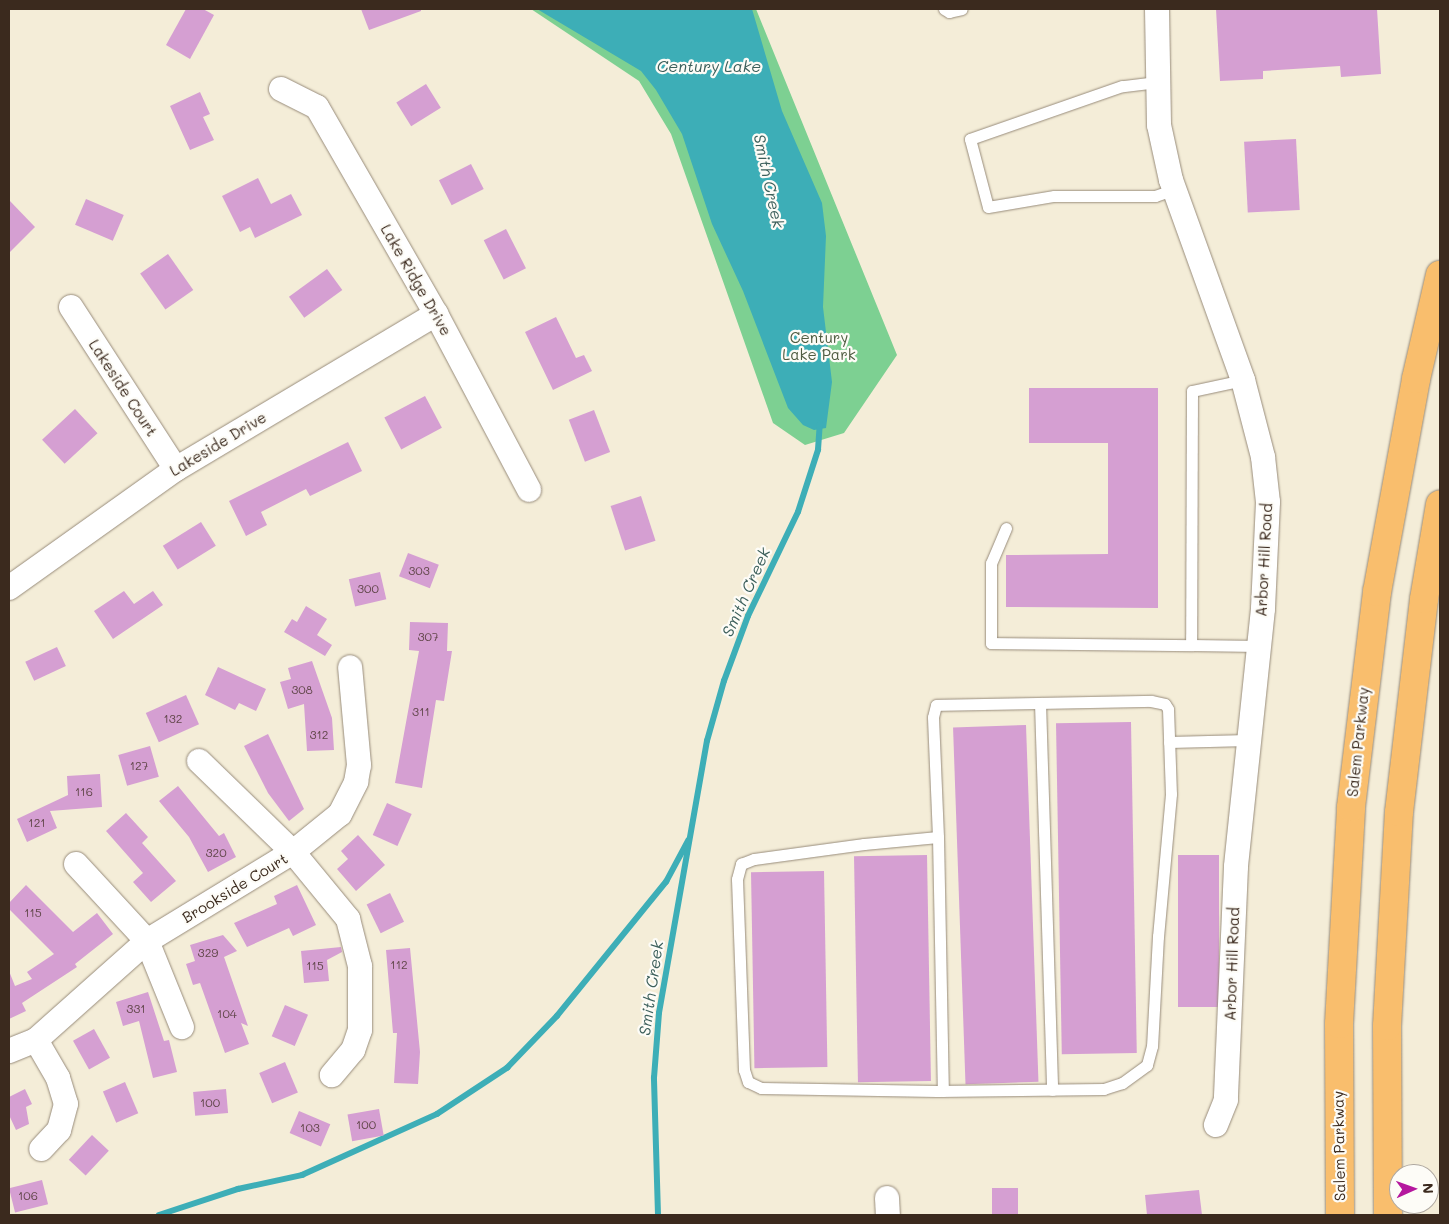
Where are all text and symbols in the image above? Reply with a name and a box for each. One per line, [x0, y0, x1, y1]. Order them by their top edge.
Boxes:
water label: Century Lake [657, 56, 761, 76]
water label: Smith Creek [750, 132, 788, 230]
street label: Lake Ridge Drive [377, 221, 455, 339]
park label: Century Lake Park [782, 328, 856, 363]
street label: Lakeside Court [85, 336, 161, 440]
street label: Lakeside Drive [166, 408, 270, 480]
street label: Arbor Hill Road [1252, 503, 1276, 617]
water label: Smith Creek [718, 544, 774, 640]
house number: 303 [408, 564, 430, 578]
house number: 300 [357, 582, 379, 596]
house number: 307 [417, 630, 439, 644]
house number: 308 [291, 683, 313, 697]
street label: Salem Parkway [1343, 686, 1373, 798]
house number: 311 [412, 705, 430, 719]
house number: 132 [163, 712, 183, 726]
house number: 312 [309, 728, 329, 742]
house number: 127 [130, 759, 148, 773]
house number: 116 [75, 785, 93, 799]
house number: 121 [28, 816, 46, 830]
house number: 320 [205, 846, 227, 860]
street label: Brookside Court [179, 849, 291, 927]
house number: 115 [24, 906, 42, 920]
street label: Arbor Hill Road [1221, 907, 1243, 1021]
water label: Smith Creek [635, 939, 667, 1037]
house number: 329 [198, 946, 218, 960]
house number: 112 [390, 958, 408, 972]
house number: 115 [306, 959, 324, 973]
house number: 331 [126, 1002, 146, 1016]
house number: 104 [217, 1007, 237, 1021]
street label: Salem Parkway [1329, 1091, 1349, 1201]
house number: 100 [200, 1096, 220, 1110]
house number: 100 [356, 1118, 376, 1132]
house number: 103 [300, 1121, 320, 1135]
north arrow [1389, 1164, 1439, 1214]
text: N [1419, 1183, 1438, 1194]
house number: 106 [18, 1189, 38, 1203]

